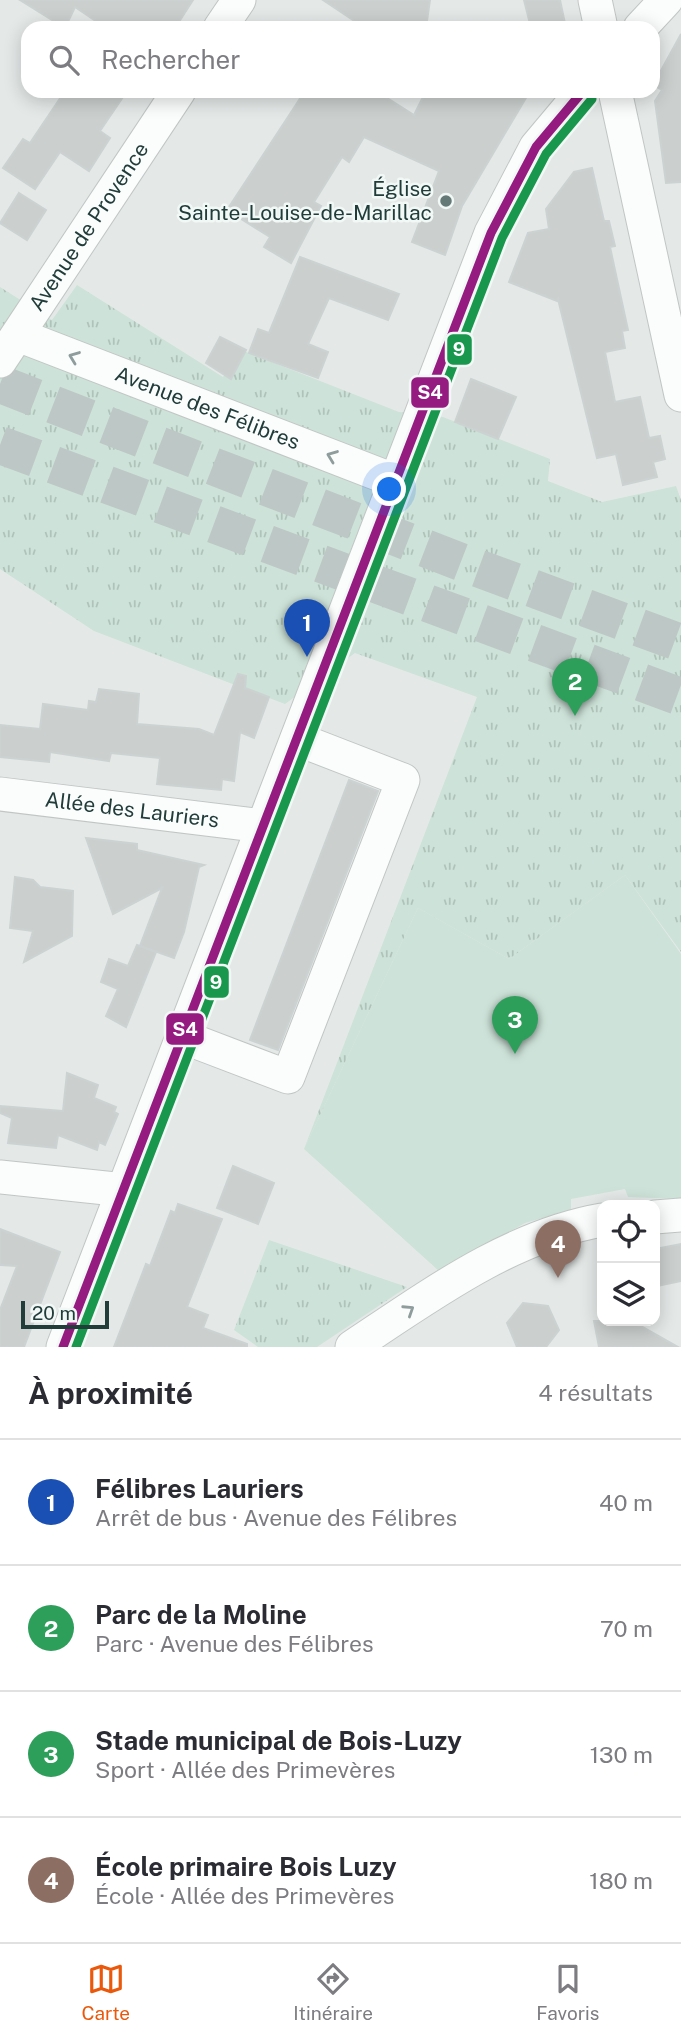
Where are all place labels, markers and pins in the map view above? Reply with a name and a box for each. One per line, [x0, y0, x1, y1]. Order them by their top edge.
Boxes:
place label: Église Sainte-Louise-de-Marillac [178, 176, 432, 225]
marker: Église Sainte-Louise-de-Marillac [438, 193, 454, 209]
pin: 1 [284, 599, 330, 657]
pin: 2 [552, 658, 598, 716]
pin: 3 [492, 996, 538, 1054]
pin: 4 [535, 1220, 581, 1278]

